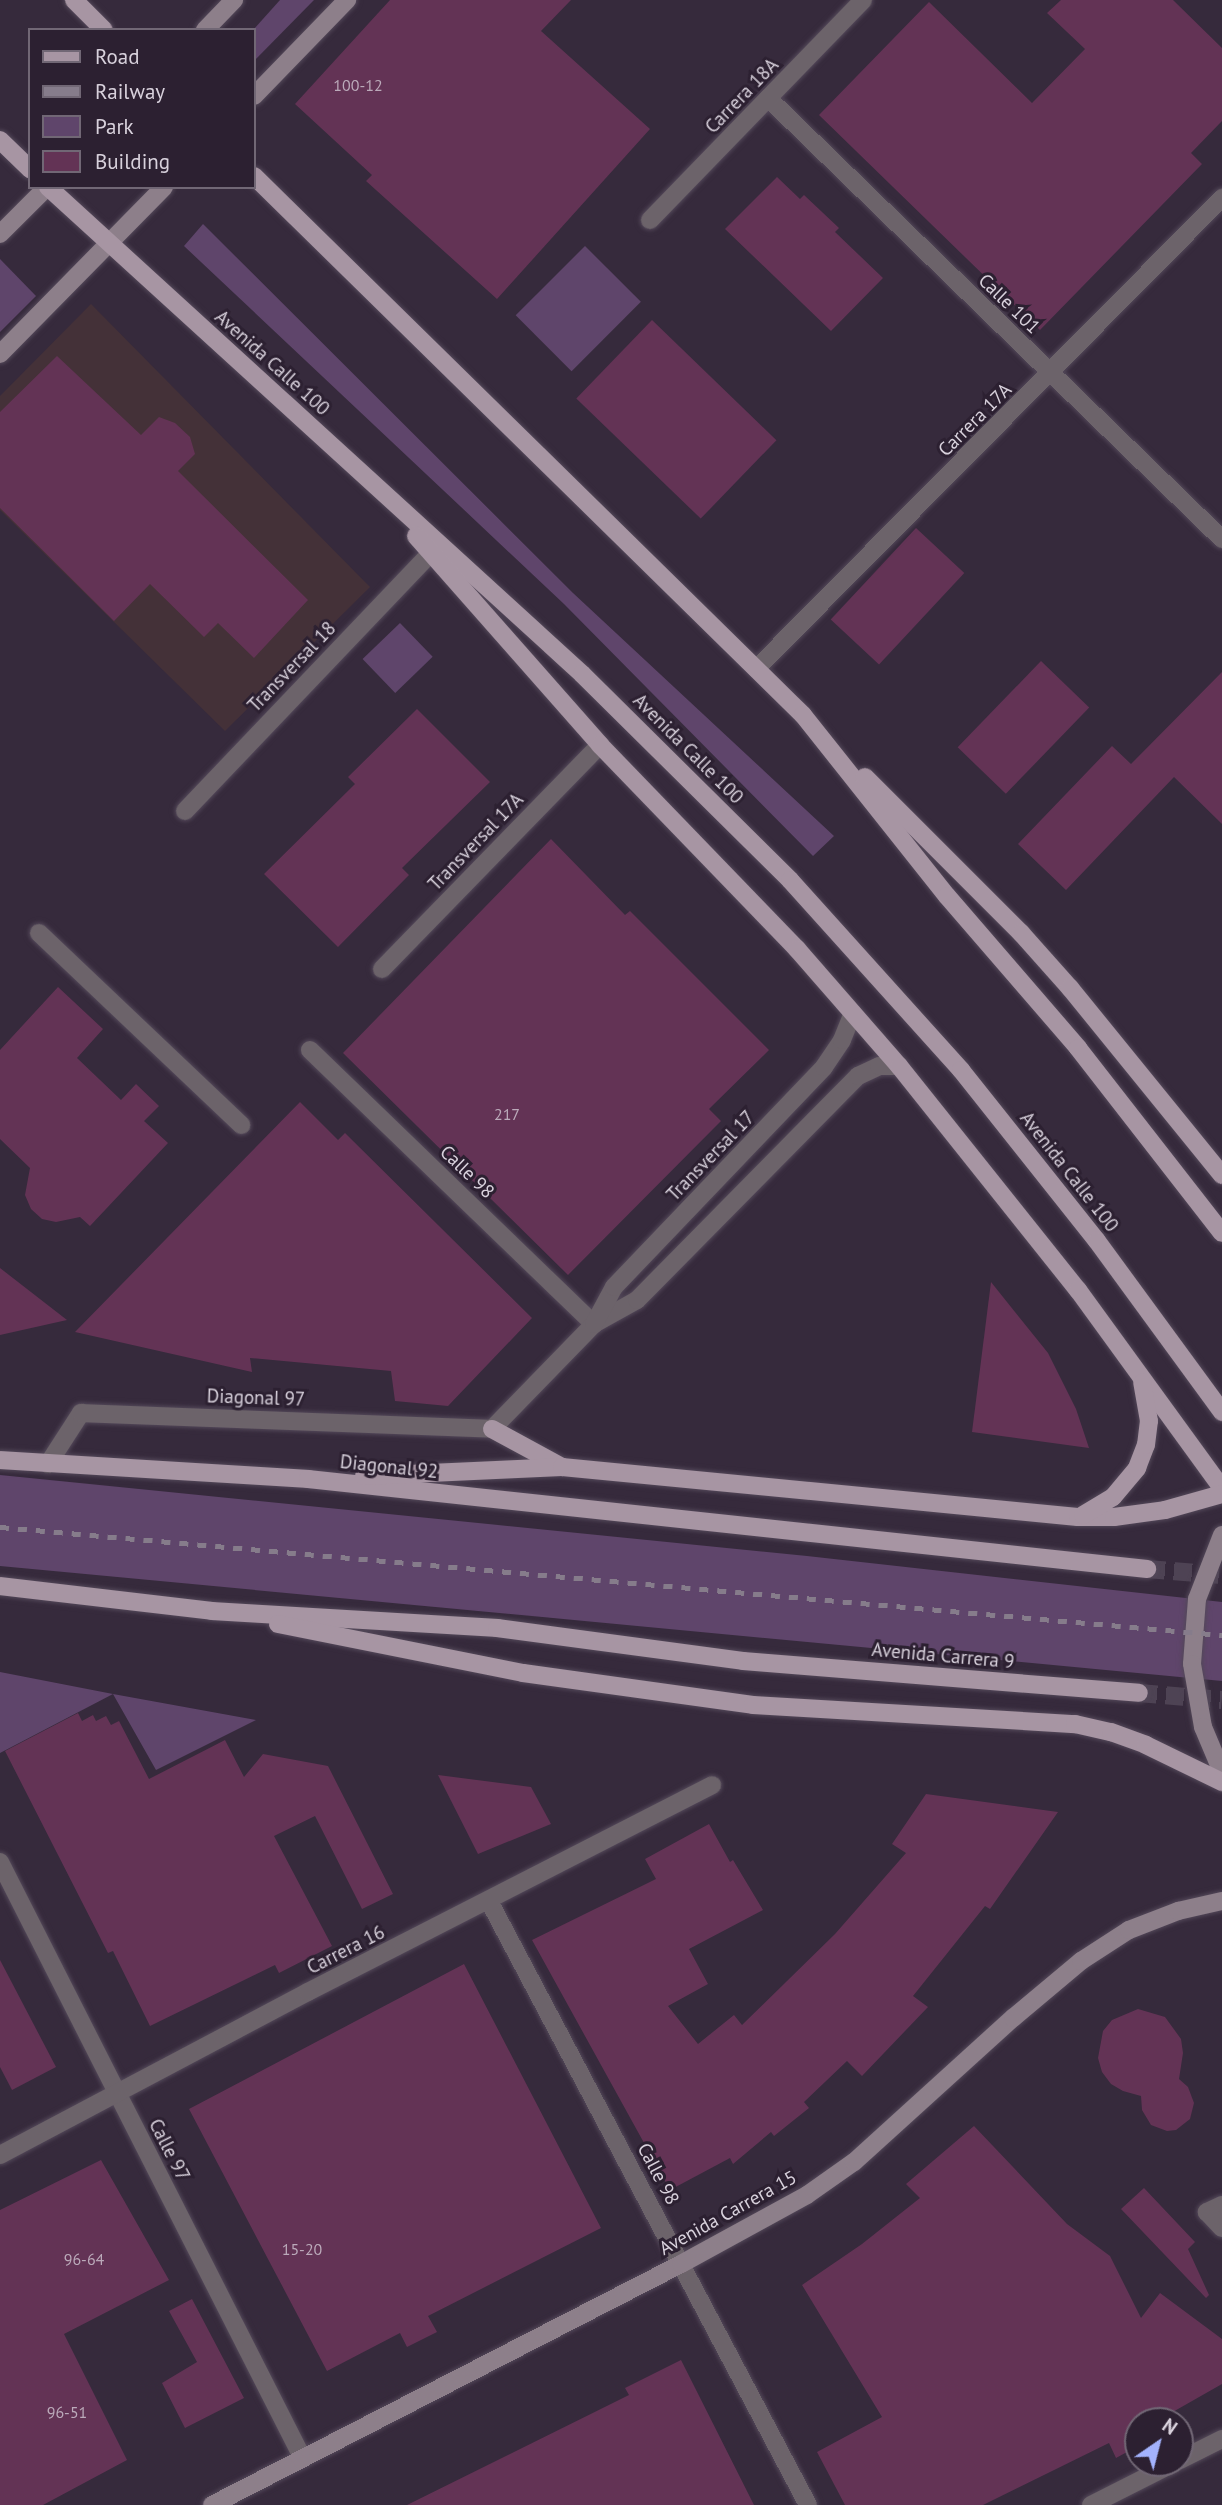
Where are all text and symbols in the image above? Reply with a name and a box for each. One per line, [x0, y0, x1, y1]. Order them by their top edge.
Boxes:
legend [28, 28, 256, 189]
text: Road [95, 43, 139, 70]
street label: Carrera 18A [701, 54, 783, 138]
house number: 100-12 [333, 75, 383, 95]
text: Railway [95, 78, 165, 105]
text: Park [95, 113, 134, 140]
text: Building [95, 148, 170, 175]
street label: Calle 101 [973, 269, 1045, 339]
street label: Avenida Calle 100 [210, 306, 334, 420]
street label: Carrera 17A [934, 379, 1016, 461]
street label: Transversal 18 [243, 617, 341, 717]
street label: Avenida Calle 100 [628, 689, 748, 809]
street label: Transversal 17A [424, 789, 528, 895]
house number: 217 [494, 1104, 520, 1124]
street label: Transversal 17 [662, 1106, 760, 1206]
street label: Avenida Calle 100 [1015, 1107, 1123, 1237]
street label: Calle 98 [435, 1141, 499, 1203]
street label: Diagonal 97 [206, 1385, 306, 1411]
street label: Diagonal 92 [339, 1451, 439, 1483]
street label: Avenida Carrera 9 [871, 1638, 1015, 1674]
street label: Carrera 16 [303, 1921, 389, 1979]
street label: Calle 97 [144, 2115, 194, 2185]
street label: Calle 98 [632, 2139, 684, 2209]
street label: Avenida Carrera 15 [655, 2166, 801, 2260]
house number: 15-20 [282, 2239, 322, 2259]
house number: 96-64 [64, 2249, 104, 2269]
house number: 96-51 [47, 2402, 87, 2422]
north arrow [1124, 2407, 1194, 2477]
text: N [1158, 2413, 1182, 2440]

